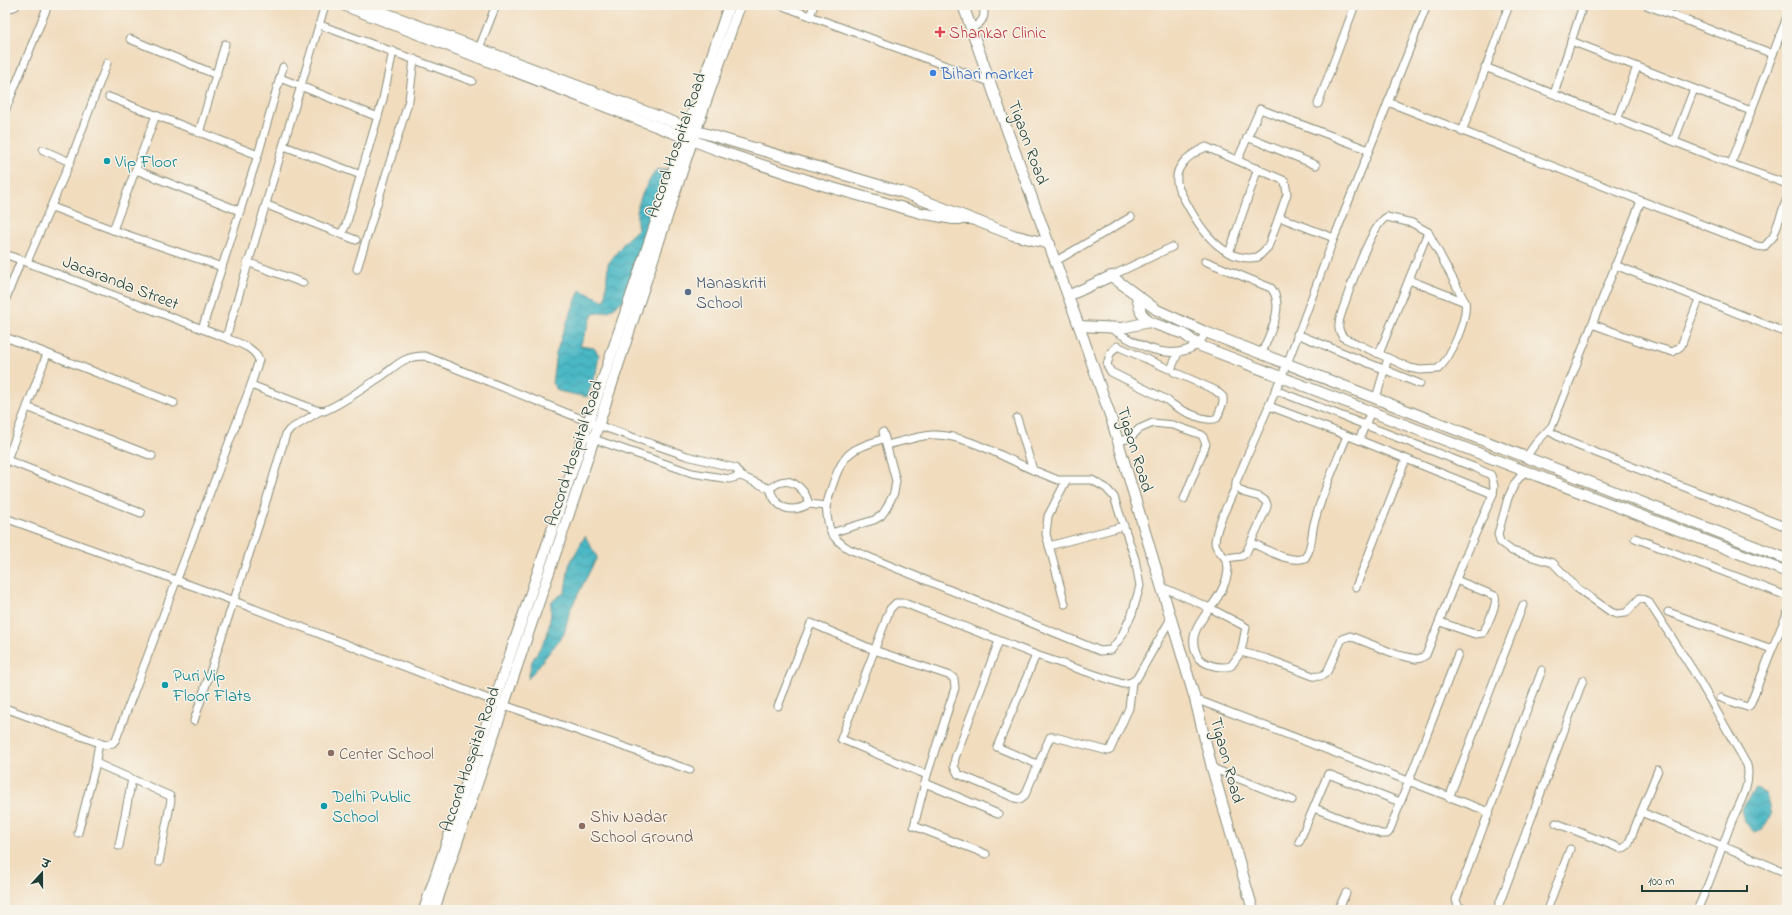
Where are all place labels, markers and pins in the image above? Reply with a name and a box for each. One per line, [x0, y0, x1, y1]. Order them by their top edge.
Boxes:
place label: Shankar Clinic [949, 21, 1046, 46]
marker: Shankar Clinic [934, 26, 946, 38]
place label: Bihari market [940, 62, 1034, 87]
marker: Bihari market [928, 68, 938, 78]
place label: Vip Floor [114, 150, 178, 175]
marker: Vip Floor [102, 156, 112, 166]
place label: Manaskriti School [696, 271, 766, 316]
marker: Manaskriti School [683, 287, 693, 297]
place label: Puri Vip Floor Flats [172, 664, 252, 709]
marker: Puri Vip Floor Flats [160, 680, 170, 690]
place label: Center School [339, 742, 434, 767]
marker: Center School [326, 748, 336, 758]
place label: Delhi Public School [331, 785, 411, 830]
marker: Delhi Public School [319, 801, 329, 811]
place label: Shiv Nadar School Ground [590, 805, 694, 850]
marker: Shiv Nadar School Ground [577, 821, 587, 831]

